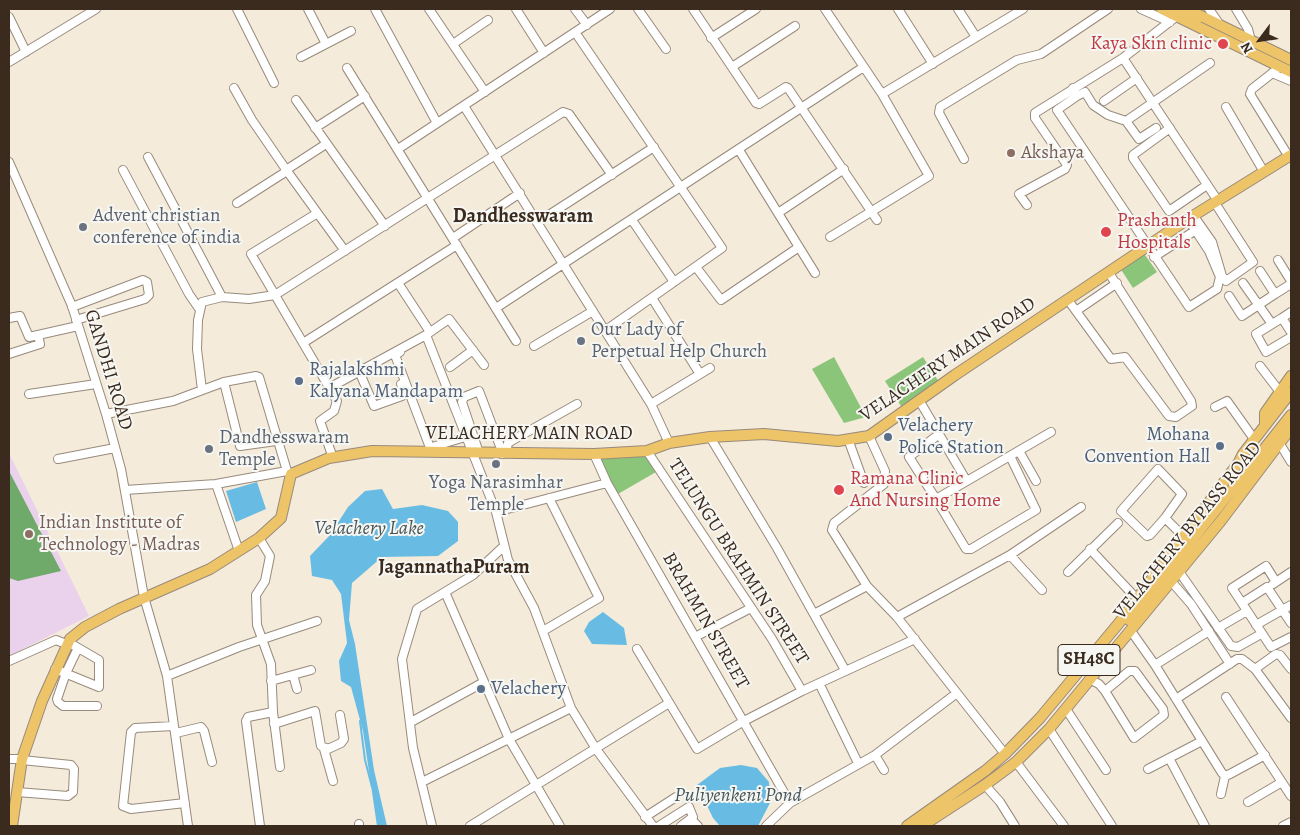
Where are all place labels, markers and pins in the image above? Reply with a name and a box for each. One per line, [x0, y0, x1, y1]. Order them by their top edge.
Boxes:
place label: Kaya Skin clinic [1090, 33, 1212, 55]
marker: Kaya Skin clinic [1216, 37, 1230, 51]
place label: Akshaya [1021, 142, 1084, 164]
marker: Akshaya [1005, 147, 1017, 159]
place label: Advent christian conference of india [93, 205, 241, 249]
place label: Prashanth Hospitals [1117, 210, 1197, 254]
marker: Advent christian conference of india [77, 221, 89, 233]
marker: Prashanth Hospitals [1099, 225, 1113, 239]
place label: Our Lady of Perpetual Help Church [591, 319, 767, 363]
marker: Our Lady of Perpetual Help Church [575, 335, 587, 347]
place label: Rajalakshmi Kalyana Mandapam [309, 359, 463, 403]
marker: Rajalakshmi Kalyana Mandapam [293, 375, 305, 387]
place label: Velachery Police Station [898, 415, 1004, 459]
place label: Mohana Convention Hall [1085, 424, 1210, 468]
place label: Dandhesswaram Temple [219, 427, 349, 471]
marker: Velachery Police Station [882, 431, 894, 443]
marker: Mohana Convention Hall [1214, 440, 1226, 452]
marker: Dandhesswaram Temple [203, 443, 215, 455]
marker: Yoga Narasimhar Temple [490, 458, 502, 470]
place label: Ramana Clinic And Nursing Home [850, 468, 1001, 512]
place label: Yoga Narasimhar Temple [429, 472, 563, 516]
marker: Ramana Clinic And Nursing Home [832, 483, 846, 497]
place label: Indian Institute of Technology - Madras [39, 512, 200, 556]
marker: Indian Institute of Technology - Madras [23, 528, 35, 540]
place label: Velachery [491, 678, 566, 700]
marker: Velachery [475, 683, 487, 695]

